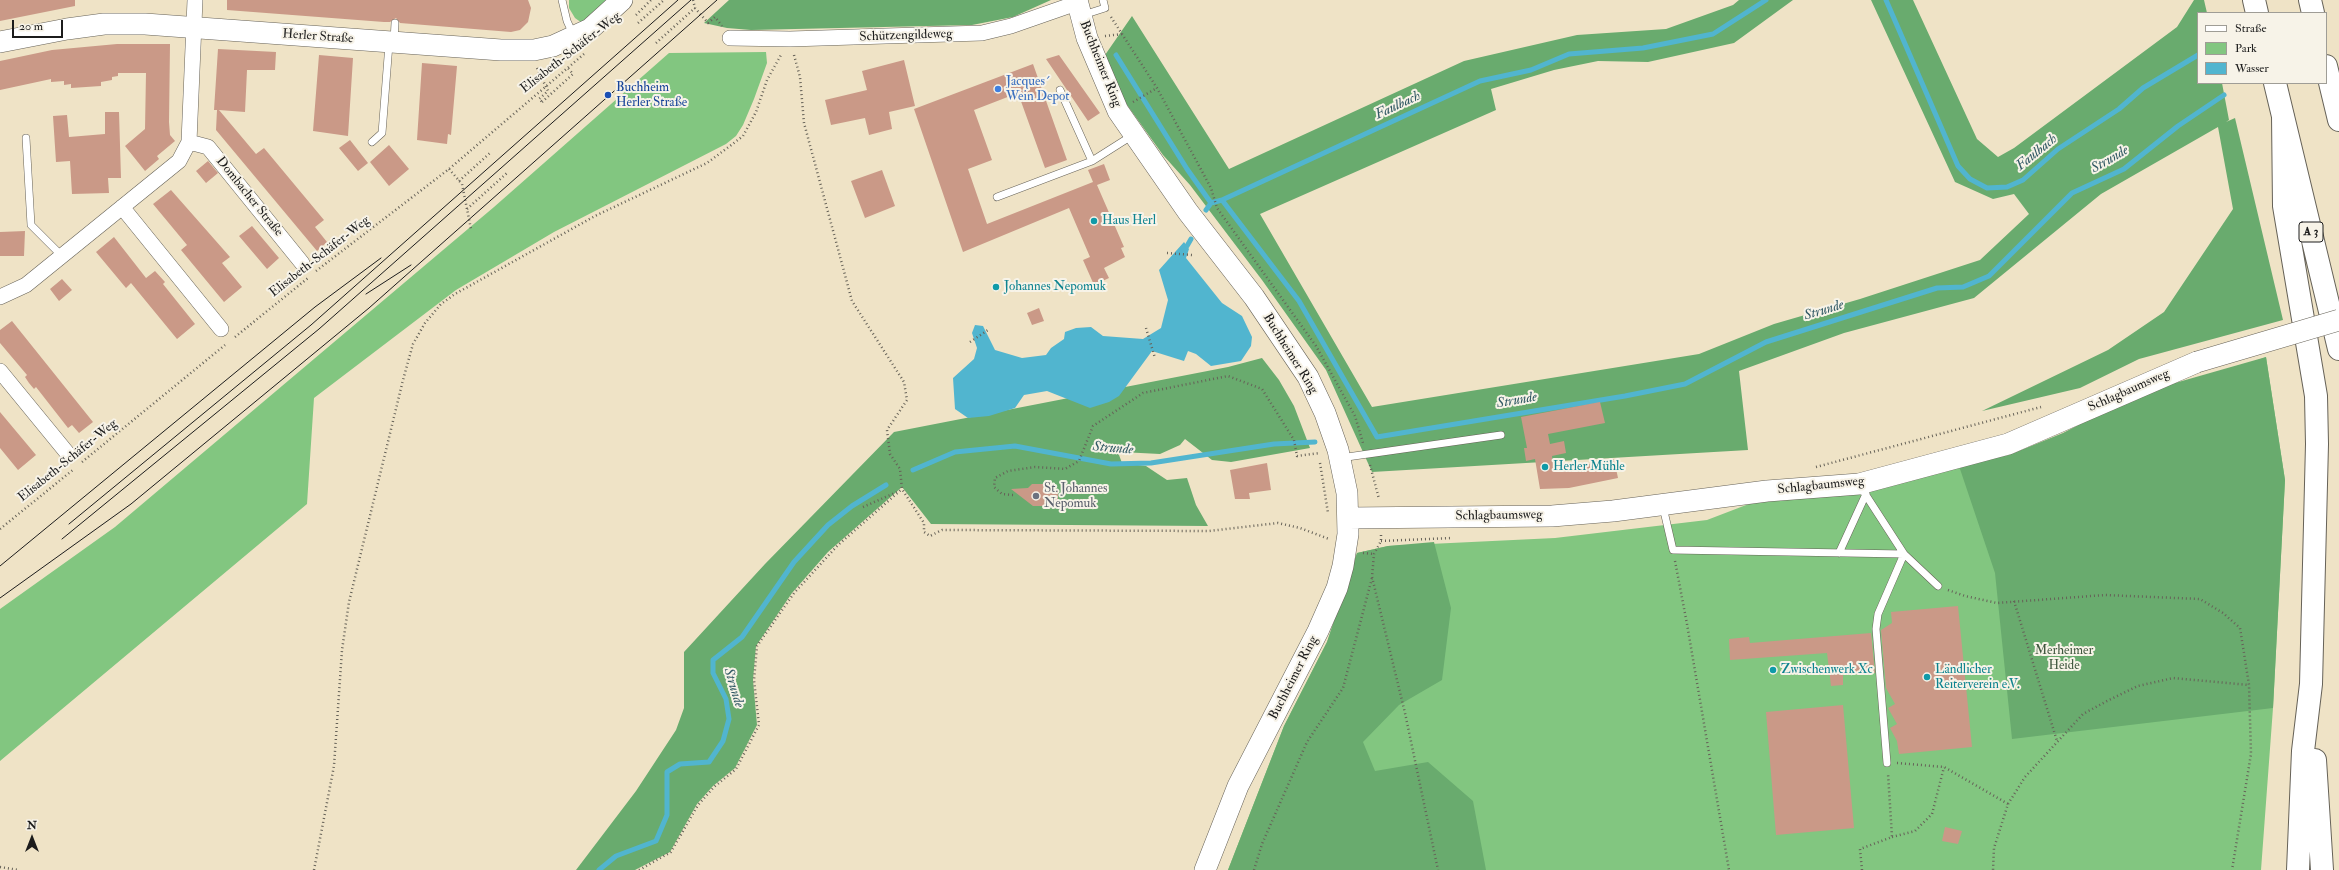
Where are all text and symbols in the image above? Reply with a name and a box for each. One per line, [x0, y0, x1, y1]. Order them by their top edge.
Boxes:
street label: Elisabeth-Schäfer-Weg [518, 9, 624, 97]
scale bar [14, 12, 65, 38]
legend [2197, 12, 2327, 84]
street label: Buchheimer Ring [1076, 18, 1124, 110]
text: 20 m [19, 19, 43, 34]
text: Straße [2235, 21, 2266, 36]
street label: Herler Straße [282, 27, 354, 47]
street label: Schützengildeweg [859, 27, 953, 45]
text: Park [2235, 41, 2257, 56]
text: Wasser [2235, 61, 2269, 76]
place label: Jacques´ Wein Depot [1006, 74, 1069, 105]
place label: Buchheim Herler Straße [616, 80, 687, 111]
marker: Jacques´ Wein Depot [993, 84, 1003, 94]
water label: Faulbach [1373, 88, 1423, 124]
marker: Buchheim Herler Straße [603, 90, 613, 100]
water label: Faulbach [2013, 131, 2061, 175]
water label: Strunde [2088, 143, 2132, 177]
street label: Dombacher Straße [212, 154, 286, 240]
street label: Elisabeth-Schäfer-Weg [267, 213, 373, 301]
place label: Haus Herl [1102, 213, 1156, 229]
marker: Haus Herl [1089, 216, 1099, 226]
road number: A 3 [2299, 222, 2323, 242]
place label: Johannes Nepomuk [1004, 279, 1106, 295]
marker: Johannes Nepomuk [991, 282, 1001, 292]
water label: Strunde [1802, 297, 1846, 325]
street label: Buchheimer Ring [1259, 311, 1321, 397]
street label: Schlagbaumsweg [2086, 366, 2172, 416]
water label: Strunde [1496, 389, 1538, 413]
street label: Elisabeth-Schäfer-Weg [15, 416, 121, 506]
water label: Strunde [1092, 439, 1134, 459]
place label: Herler Mühle [1553, 459, 1625, 475]
marker: Herler Mühle [1540, 462, 1550, 472]
street label: Schlagbaumsweg [1777, 474, 1865, 498]
place label: St. Johannes Nepomuk [1044, 481, 1107, 512]
marker: St. Johannes Nepomuk [1031, 491, 1041, 501]
street label: Schlagbaumsweg [1455, 507, 1543, 525]
street label: Buchheimer Ring [1266, 633, 1322, 723]
park label: Merheimer Heide [2035, 643, 2093, 674]
place label: Zwischenwerk Xc [1781, 662, 1873, 678]
place label: Ländlicher Reiterverein e.V. [1935, 662, 2020, 693]
marker: Zwischenwerk Xc [1768, 665, 1778, 675]
water label: Strunde [719, 666, 747, 710]
marker: Ländlicher Reiterverein e.V. [1922, 672, 1932, 682]
north arrow [12, 818, 52, 858]
text: N [27, 819, 37, 832]

